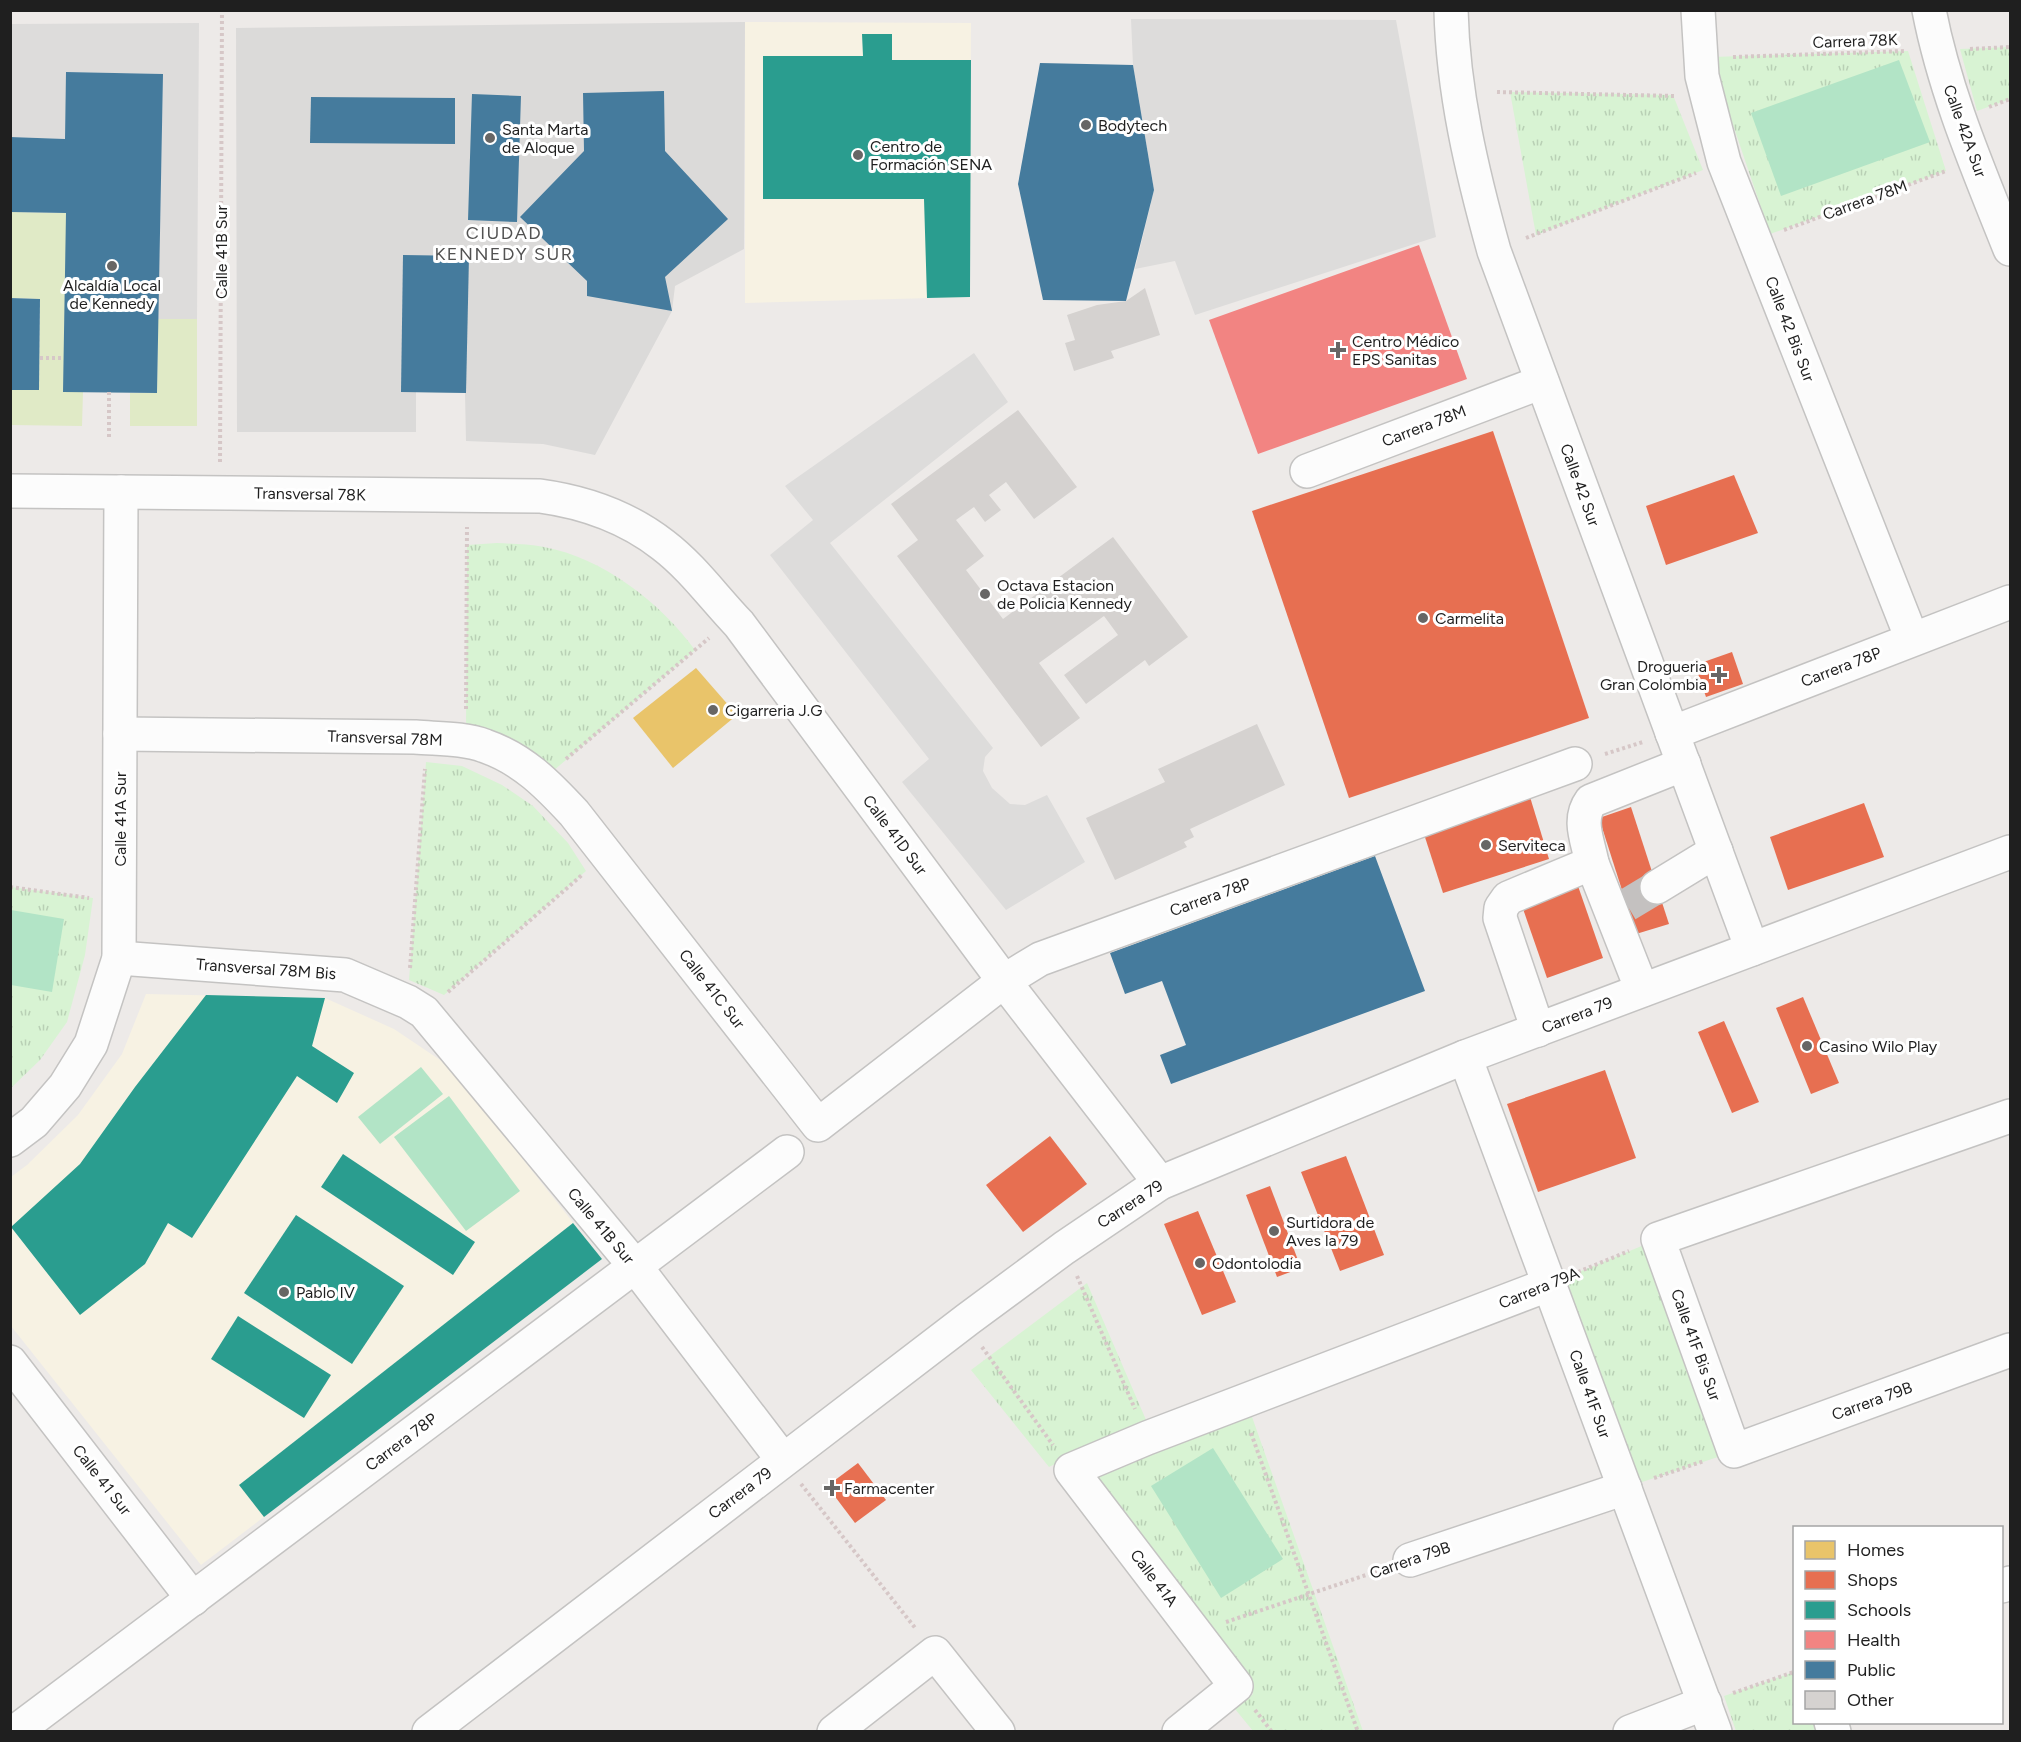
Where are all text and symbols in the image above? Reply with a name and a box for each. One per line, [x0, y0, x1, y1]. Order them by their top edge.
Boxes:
street label: Carrera 78K [1812, 30, 1898, 52]
street label: Calle 42A Sur [1939, 82, 1991, 180]
place label: Bodytech [1098, 116, 1167, 135]
marker: Bodytech [1079, 118, 1093, 132]
place label: Santa Marta de Aloque [502, 120, 588, 157]
marker: Santa Marta de Aloque [483, 131, 497, 145]
place label: Centro de Formación SENA [870, 137, 992, 174]
marker: Centro de Formación SENA [851, 148, 865, 162]
street label: Carrera 78M [1820, 176, 1910, 224]
street label: Calle 41B Sur [212, 204, 231, 299]
district label: CIUDAD KENNEDY SUR [434, 222, 574, 265]
marker: Alcaldía Local de Kennedy [105, 259, 119, 273]
street label: Calle 42 Bis Sur [1761, 274, 1819, 385]
place label: Alcaldía Local de Kennedy [63, 276, 161, 313]
place label: Centro Médico EPS Sanitas [1352, 332, 1459, 369]
marker: Centro Médico EPS Sanitas [1329, 341, 1347, 359]
street label: Carrera 78M [1379, 401, 1469, 451]
street label: Calle 42 Sur [1556, 441, 1604, 529]
street label: Transversal 78K [254, 484, 366, 504]
place label: Octava Estacion de Policia Kennedy [997, 576, 1132, 613]
marker: Octava Estacion de Policia Kennedy [978, 587, 992, 601]
place label: Carmelita [1435, 609, 1504, 628]
marker: Carmelita [1416, 611, 1430, 625]
street label: Carrera 78P [1798, 643, 1884, 691]
place label: Drogueria Gran Colombia [1600, 657, 1707, 694]
marker: Drogueria Gran Colombia [1712, 668, 1726, 682]
place label: Cigarreria J.G [725, 701, 822, 720]
marker: Cigarreria J.G [706, 703, 720, 717]
street label: Transversal 78M [327, 726, 443, 750]
street label: Calle 41A Sur [111, 771, 130, 866]
street label: Calle 41D Sur [859, 791, 932, 879]
place label: Serviteca [1498, 836, 1566, 855]
marker: Serviteca [1479, 838, 1493, 852]
street label: Carrera 78P [1167, 874, 1253, 920]
street label: Calle 41C Sur [675, 945, 749, 1033]
street label: Transversal 78M Bis [195, 955, 337, 983]
street label: Carrera 79 [1539, 993, 1615, 1037]
place label: Casino Wilo Play [1819, 1037, 1938, 1056]
marker: Casino Wilo Play [1800, 1039, 1814, 1053]
street label: Carrera 79 [1094, 1176, 1166, 1232]
street label: Calle 41B Sur [564, 1184, 639, 1269]
place label: Surtidora de Aves la 79 [1286, 1213, 1374, 1250]
marker: Surtidora de Aves la 79 [1267, 1224, 1281, 1238]
place label: Odontolodia [1212, 1254, 1301, 1273]
marker: Odontolodia [1193, 1256, 1207, 1270]
street label: Carrera 79A [1496, 1263, 1582, 1313]
place label: Pablo IV [296, 1283, 355, 1302]
marker: Pablo IV [277, 1285, 291, 1299]
street label: Calle 41F Bis Sur [1667, 1286, 1725, 1404]
street label: Calle 41F Sur [1565, 1347, 1615, 1441]
street label: Carrera 79B [1829, 1378, 1915, 1424]
street label: Carrera 78P [362, 1409, 440, 1475]
street label: Calle 41 Sur [69, 1441, 136, 1519]
street label: Carrera 79 [705, 1463, 775, 1523]
place label: Farmacenter [844, 1479, 935, 1498]
marker: Farmacenter [825, 1481, 839, 1495]
legend [1793, 1526, 2003, 1724]
street label: Carrera 79B [1367, 1537, 1453, 1583]
text: Homes [1847, 1539, 1905, 1561]
street label: Calle 41A [1126, 1546, 1182, 1611]
text: Shops [1847, 1569, 1898, 1591]
text: Schools [1847, 1599, 1911, 1621]
text: Health [1847, 1629, 1900, 1651]
text: Public [1847, 1659, 1896, 1681]
text: Other [1847, 1689, 1894, 1711]

